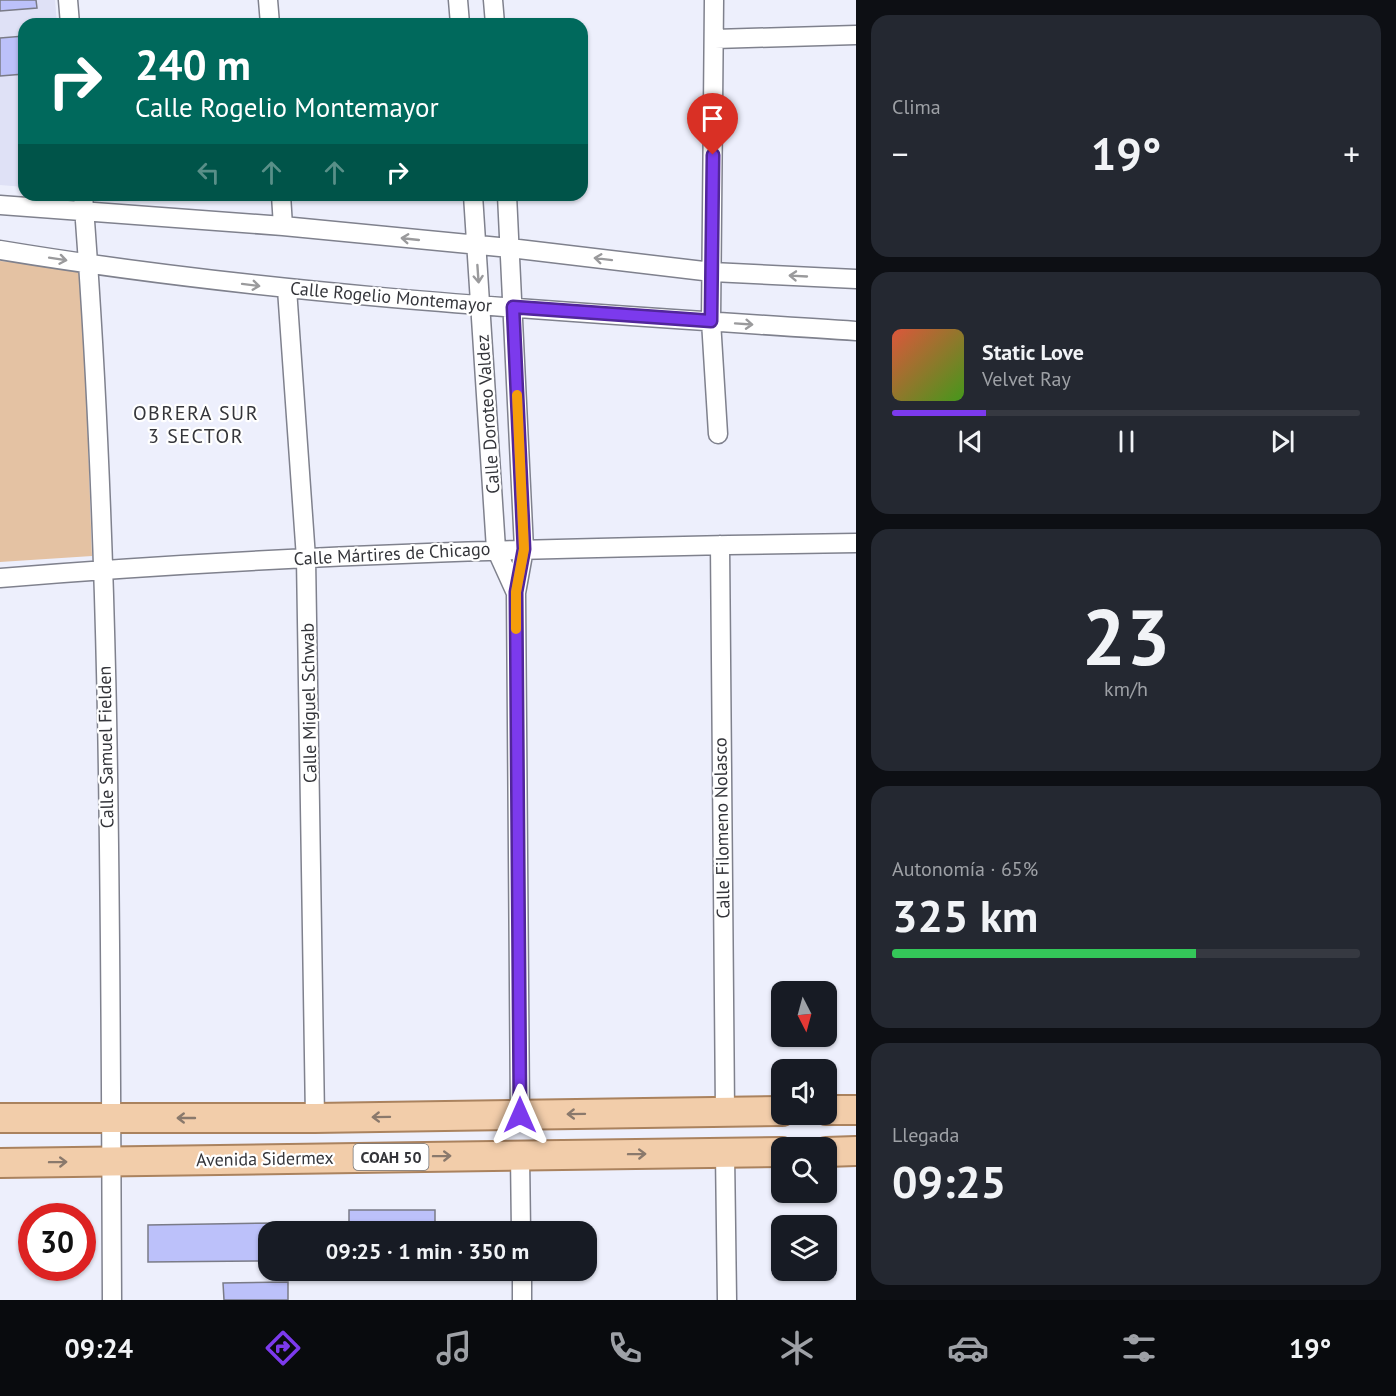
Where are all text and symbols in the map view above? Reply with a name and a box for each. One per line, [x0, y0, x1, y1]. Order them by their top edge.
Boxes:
text: 240 m [135, 37, 251, 92]
icon: right [36, 42, 114, 120]
text: Calle Rogelio Montemayor [135, 90, 439, 124]
pin [687, 93, 738, 155]
text: Clima [892, 94, 941, 120]
icon: arrive [696, 102, 729, 135]
text: 19° [1091, 124, 1161, 182]
text: − [892, 132, 909, 175]
text: + [1343, 132, 1360, 175]
icon: left [192, 156, 225, 189]
icon: ahead [255, 156, 288, 189]
icon: ahead [318, 156, 351, 189]
icon: right [381, 156, 414, 189]
one-way arrow [400, 233, 420, 244]
one-way arrow [594, 253, 614, 264]
one-way arrow [47, 254, 67, 265]
one-way arrow [473, 264, 484, 284]
one-way arrow [788, 271, 808, 282]
street label: Calle Rogelio Montemayor [289, 276, 493, 317]
one-way arrow [241, 279, 260, 290]
one-way arrow [733, 318, 753, 329]
street label: Calle Doroteo Valdez [470, 334, 505, 494]
text: Static Love [982, 338, 1084, 366]
text: Velvet Ray [982, 366, 1071, 392]
district label: OBRERA SUR 3 SECTOR [133, 400, 259, 449]
icon: previous [954, 425, 987, 458]
icon: pause [1110, 425, 1143, 458]
icon: next [1266, 425, 1299, 458]
street label: Calle Mártires de Chicago [293, 537, 491, 570]
text: 23 [1082, 586, 1170, 687]
street label: Calle Miguel Schwab [296, 623, 321, 783]
street label: Calle Samuel Fielden [93, 666, 118, 828]
text: km/h [1104, 676, 1148, 702]
street label: Calle Filomeno Nolasco [708, 737, 735, 919]
text: Autonomía · 65% [892, 856, 1038, 882]
text: 325 km [892, 886, 1038, 944]
north arrow [771, 981, 837, 1047]
map controls [771, 981, 837, 1281]
button: sound [771, 1059, 837, 1125]
position arrow [488, 1083, 552, 1147]
one-way arrow [567, 1108, 587, 1120]
one-way arrow [372, 1111, 392, 1123]
one-way arrow [177, 1112, 197, 1123]
text: Llegada [892, 1122, 959, 1148]
button: search [771, 1137, 837, 1203]
road number: COAH 50 [354, 1144, 428, 1170]
street label: Avenida Sidermex [196, 1146, 334, 1171]
one-way arrow [627, 1148, 647, 1160]
one-way arrow [432, 1150, 452, 1162]
text: 09:25 [892, 1152, 1006, 1210]
one-way arrow [48, 1156, 68, 1168]
speed limit sign: 30 [18, 1203, 96, 1281]
button: layers [771, 1215, 837, 1281]
text: 09:25 · 1 min · 350 m [326, 1237, 529, 1265]
icon: directions [262, 1327, 304, 1369]
icon: music [433, 1327, 475, 1369]
icon: phone [604, 1327, 646, 1369]
icon: climate [776, 1327, 818, 1369]
icon: car [947, 1327, 989, 1369]
icon: filters [1118, 1327, 1160, 1369]
text: 09:24 [65, 1331, 133, 1365]
text: 19° [1289, 1331, 1331, 1365]

